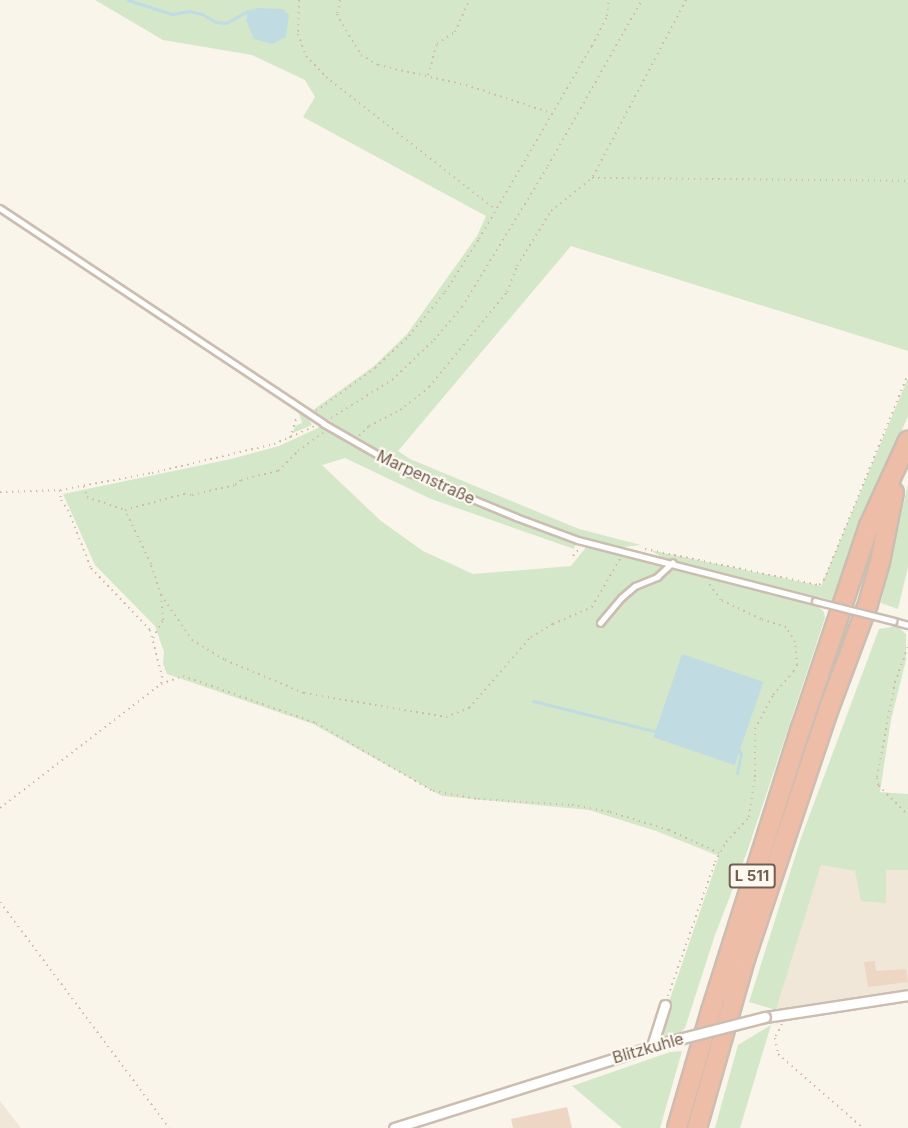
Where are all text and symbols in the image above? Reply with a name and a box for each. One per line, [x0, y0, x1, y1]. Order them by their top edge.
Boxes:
street label: Marpenstraße [374, 446, 478, 508]
road number: L 511 [728, 864, 776, 888]
street label: Blitzkuhle [610, 1029, 686, 1067]

